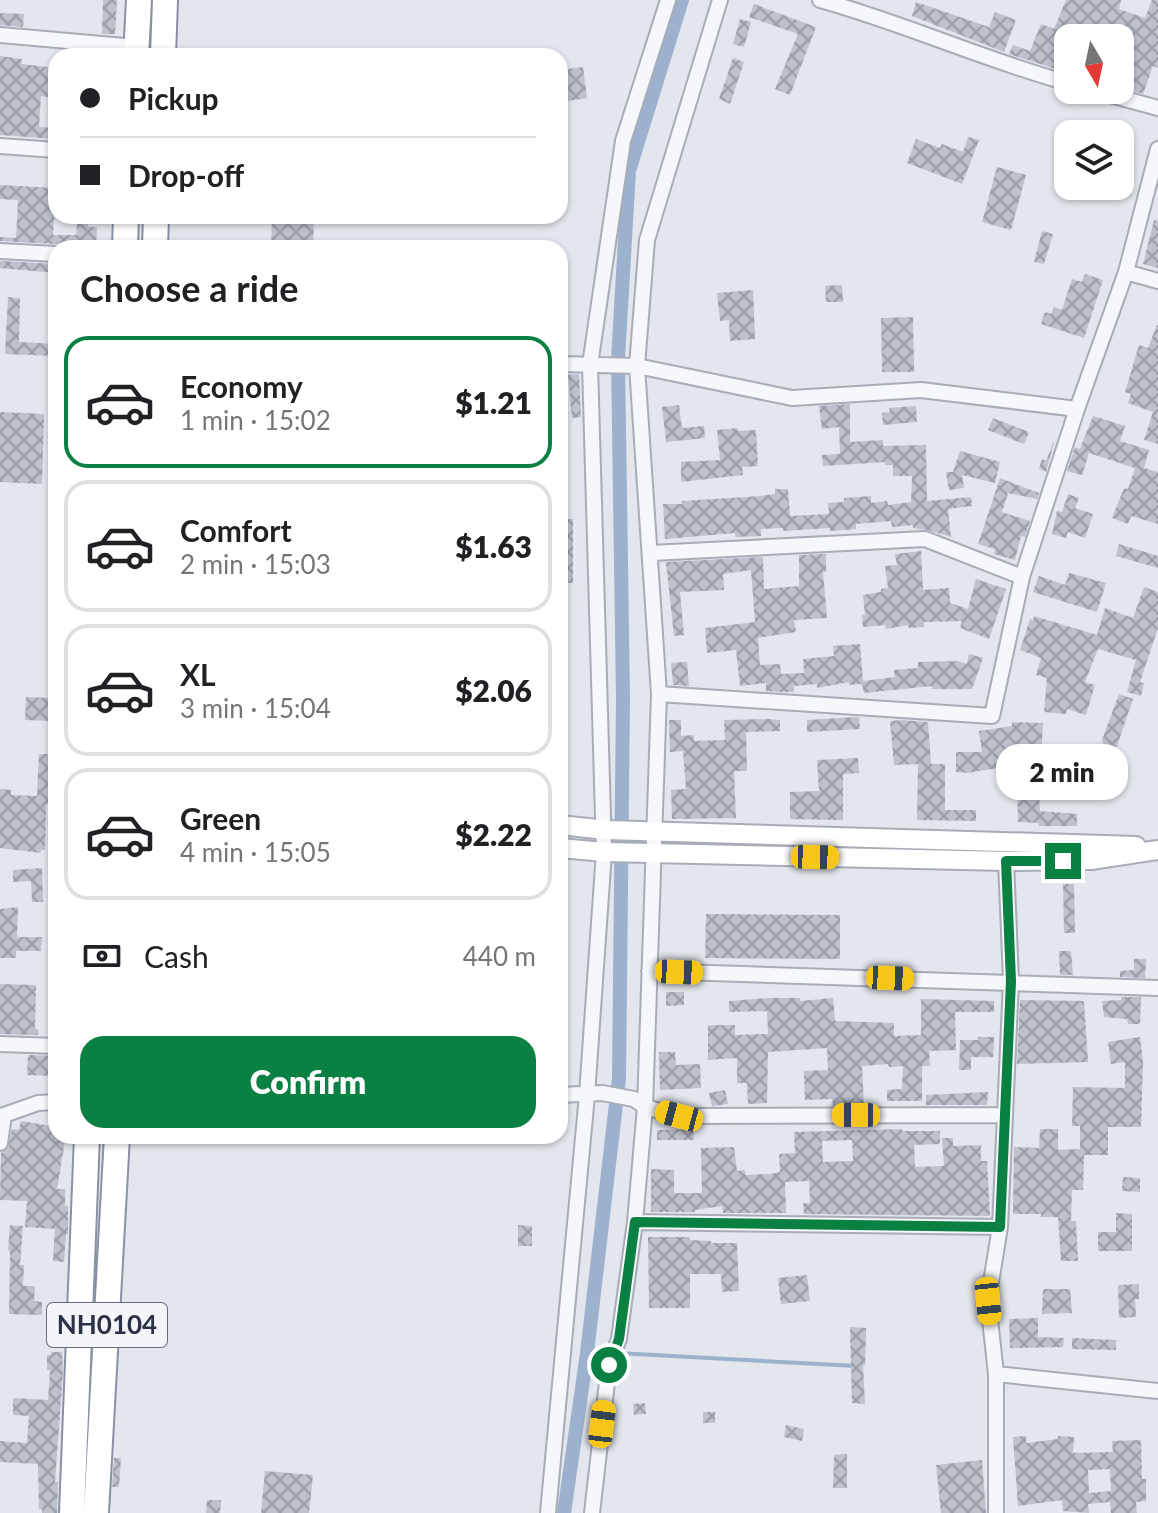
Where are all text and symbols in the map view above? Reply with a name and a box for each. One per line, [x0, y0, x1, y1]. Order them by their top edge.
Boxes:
north arrow [1054, 24, 1134, 104]
map controls [1054, 24, 1134, 200]
text: Pickup [128, 80, 219, 116]
button: layers [1054, 120, 1134, 200]
text: Drop-off [128, 157, 244, 193]
text: Choose a ride [80, 266, 299, 310]
icon: car [84, 366, 156, 438]
text: Economy [180, 368, 303, 404]
text: $1.21 [455, 384, 532, 420]
text: 1 min · 15:02 [180, 404, 331, 436]
icon: car [84, 510, 156, 582]
text: Comfort [180, 512, 292, 548]
text: $1.63 [455, 528, 532, 564]
text: 2 min · 15:03 [180, 548, 331, 580]
icon: car [84, 654, 156, 726]
text: XL [180, 656, 216, 692]
text: $2.06 [455, 672, 532, 708]
text: 3 min · 15:04 [180, 692, 331, 724]
callout: 2 min [997, 745, 1129, 801]
text: 2 min [1030, 756, 1094, 788]
icon: car [84, 798, 156, 870]
text: Green [180, 800, 261, 836]
text: $2.22 [455, 816, 532, 852]
text: 4 min · 15:05 [180, 836, 331, 868]
route end [1045, 843, 1081, 879]
car [791, 845, 839, 869]
icon: cash [80, 934, 124, 978]
text: Cash [144, 938, 209, 974]
text: 440 m [463, 940, 536, 972]
car [655, 959, 703, 985]
car [866, 965, 914, 991]
button: Confirm [80, 1036, 536, 1128]
car [653, 1098, 705, 1134]
car [832, 1103, 880, 1127]
car [974, 1276, 1002, 1326]
road number: NH0104 [47, 1303, 167, 1347]
route start [591, 1347, 627, 1383]
car [587, 1399, 617, 1449]

